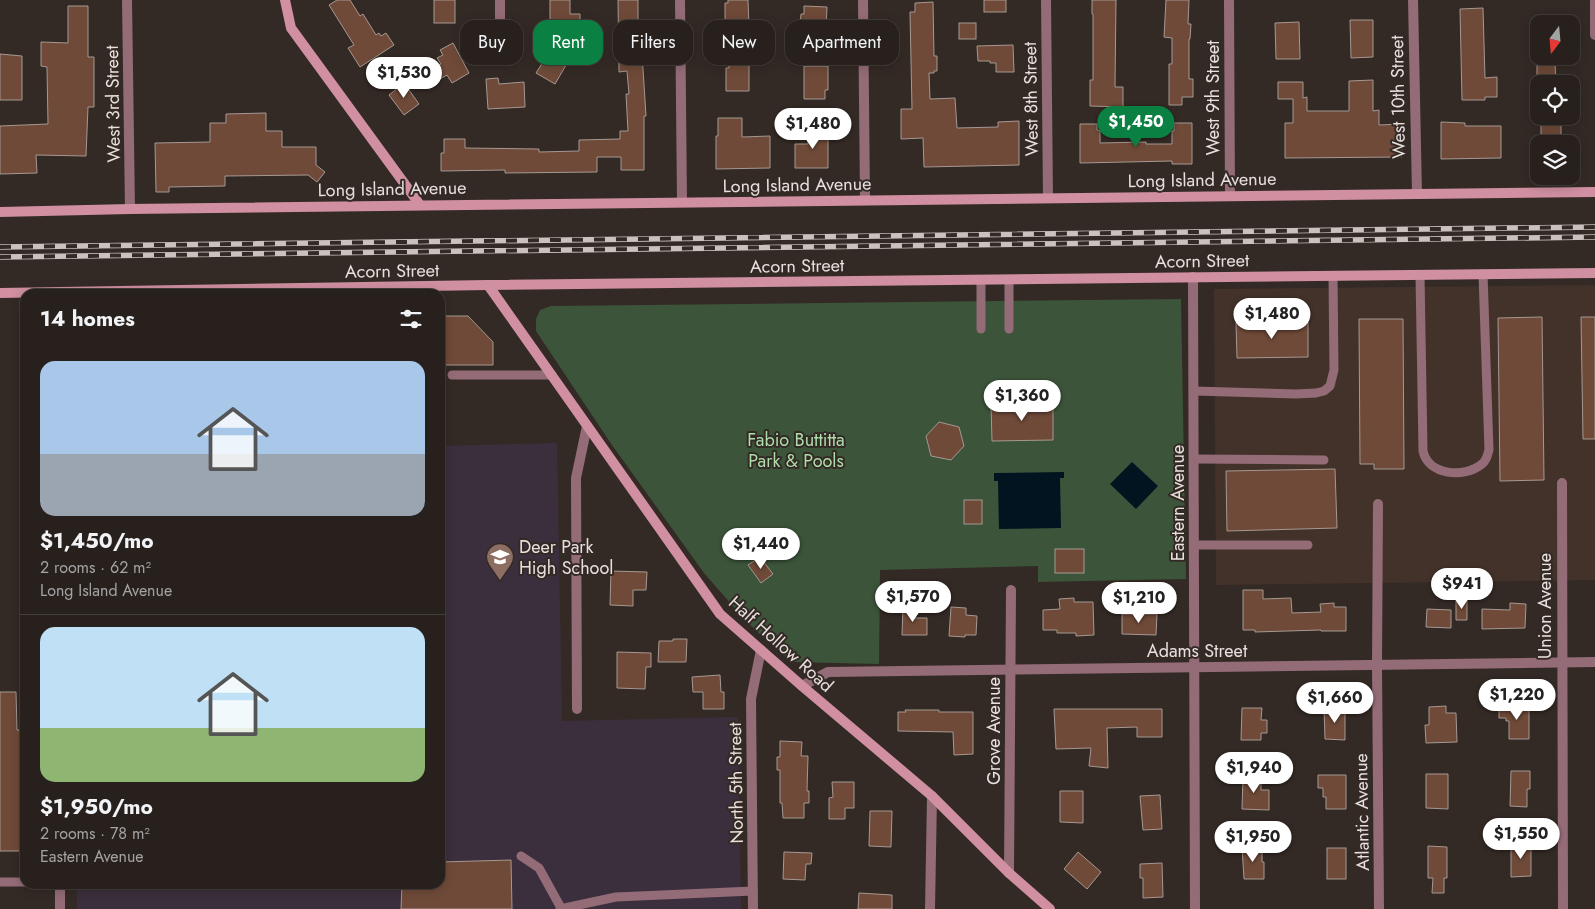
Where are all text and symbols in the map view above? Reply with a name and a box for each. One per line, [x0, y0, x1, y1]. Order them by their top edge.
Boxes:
north arrow [1530, 15, 1580, 65]
map controls [1530, 15, 1580, 185]
chip: Buy [460, 20, 523, 65]
chip: Rent [533, 20, 603, 65]
chip: Filters [613, 20, 693, 65]
chip: New [703, 20, 775, 65]
chip: Apartment [785, 20, 899, 65]
street label: West 10th Street [1384, 34, 1412, 159]
street label: West 9th Street [1200, 40, 1226, 156]
street label: West 8th Street [1017, 41, 1045, 157]
street label: West 3rd Street [99, 44, 127, 163]
pin: $1,530 [363, 56, 445, 99]
text: $1,530 [377, 61, 431, 84]
button: locate [1530, 75, 1580, 125]
pin: $1,450 [1095, 106, 1177, 148]
pin: $1,480 [772, 108, 854, 150]
text: $1,450 [1108, 110, 1164, 133]
text: $1,480 [785, 112, 841, 135]
button: layers [1530, 135, 1580, 185]
street label: Long Island Avenue [1127, 166, 1277, 194]
street label: Long Island Avenue [722, 171, 872, 199]
street label: Long Island Avenue [317, 175, 467, 203]
street label: Acorn Street [1155, 247, 1250, 275]
street label: Acorn Street [750, 252, 845, 280]
street label: Acorn Street [345, 257, 440, 285]
pin: $1,480 [1231, 298, 1313, 340]
text: $1,480 [1244, 302, 1300, 325]
text: 14 homes [40, 304, 135, 334]
icon: filters [397, 305, 425, 333]
pin: $1,360 [981, 380, 1063, 422]
text: $1,360 [995, 384, 1049, 407]
icon: home [188, 394, 278, 484]
park label: Fabio Buttitta Park & Pools [747, 427, 845, 474]
street label: Eastern Avenue [1165, 445, 1191, 561]
text: $1,450/mo [40, 526, 154, 556]
pin: $1,440 [720, 528, 802, 570]
text: $1,440 [733, 532, 789, 555]
place label: Deer Park High School [519, 534, 613, 581]
school or university icon: Deer Park High School [485, 542, 515, 581]
street label: Union Avenue [1532, 553, 1558, 659]
text: 2 rooms · 62 m² [40, 556, 151, 579]
pin: $941 [1432, 568, 1492, 610]
text: $941 [1442, 572, 1482, 595]
text: Long Island Avenue [40, 579, 172, 602]
pin: $1,570 [872, 580, 954, 623]
pin: $1,210 [1098, 582, 1180, 624]
text: $1,570 [886, 585, 940, 608]
text: $1,210 [1113, 586, 1165, 609]
street label: Half Hollow Road [723, 590, 839, 698]
street label: Adams Street [1147, 638, 1248, 664]
icon: home [188, 659, 278, 749]
street label: Grove Avenue [981, 677, 1007, 785]
pin: $1,220 [1476, 678, 1558, 721]
pin: $1,660 [1294, 682, 1376, 724]
text: $1,220 [1490, 683, 1544, 706]
text: $1,660 [1307, 686, 1363, 709]
street label: North 5th Street [722, 721, 750, 844]
pin: $1,940 [1213, 752, 1295, 794]
street label: Atlantic Avenue [1348, 753, 1376, 871]
text: $1,940 [1226, 756, 1282, 779]
text: $1,950/mo [40, 792, 153, 822]
pin: $1,550 [1480, 818, 1562, 860]
pin: $1,950 [1212, 820, 1294, 863]
text: 2 rooms · 78 m² [40, 822, 150, 845]
text: $1,550 [1494, 822, 1548, 845]
text: $1,950 [1226, 825, 1280, 848]
text: Eastern Avenue [40, 845, 144, 868]

